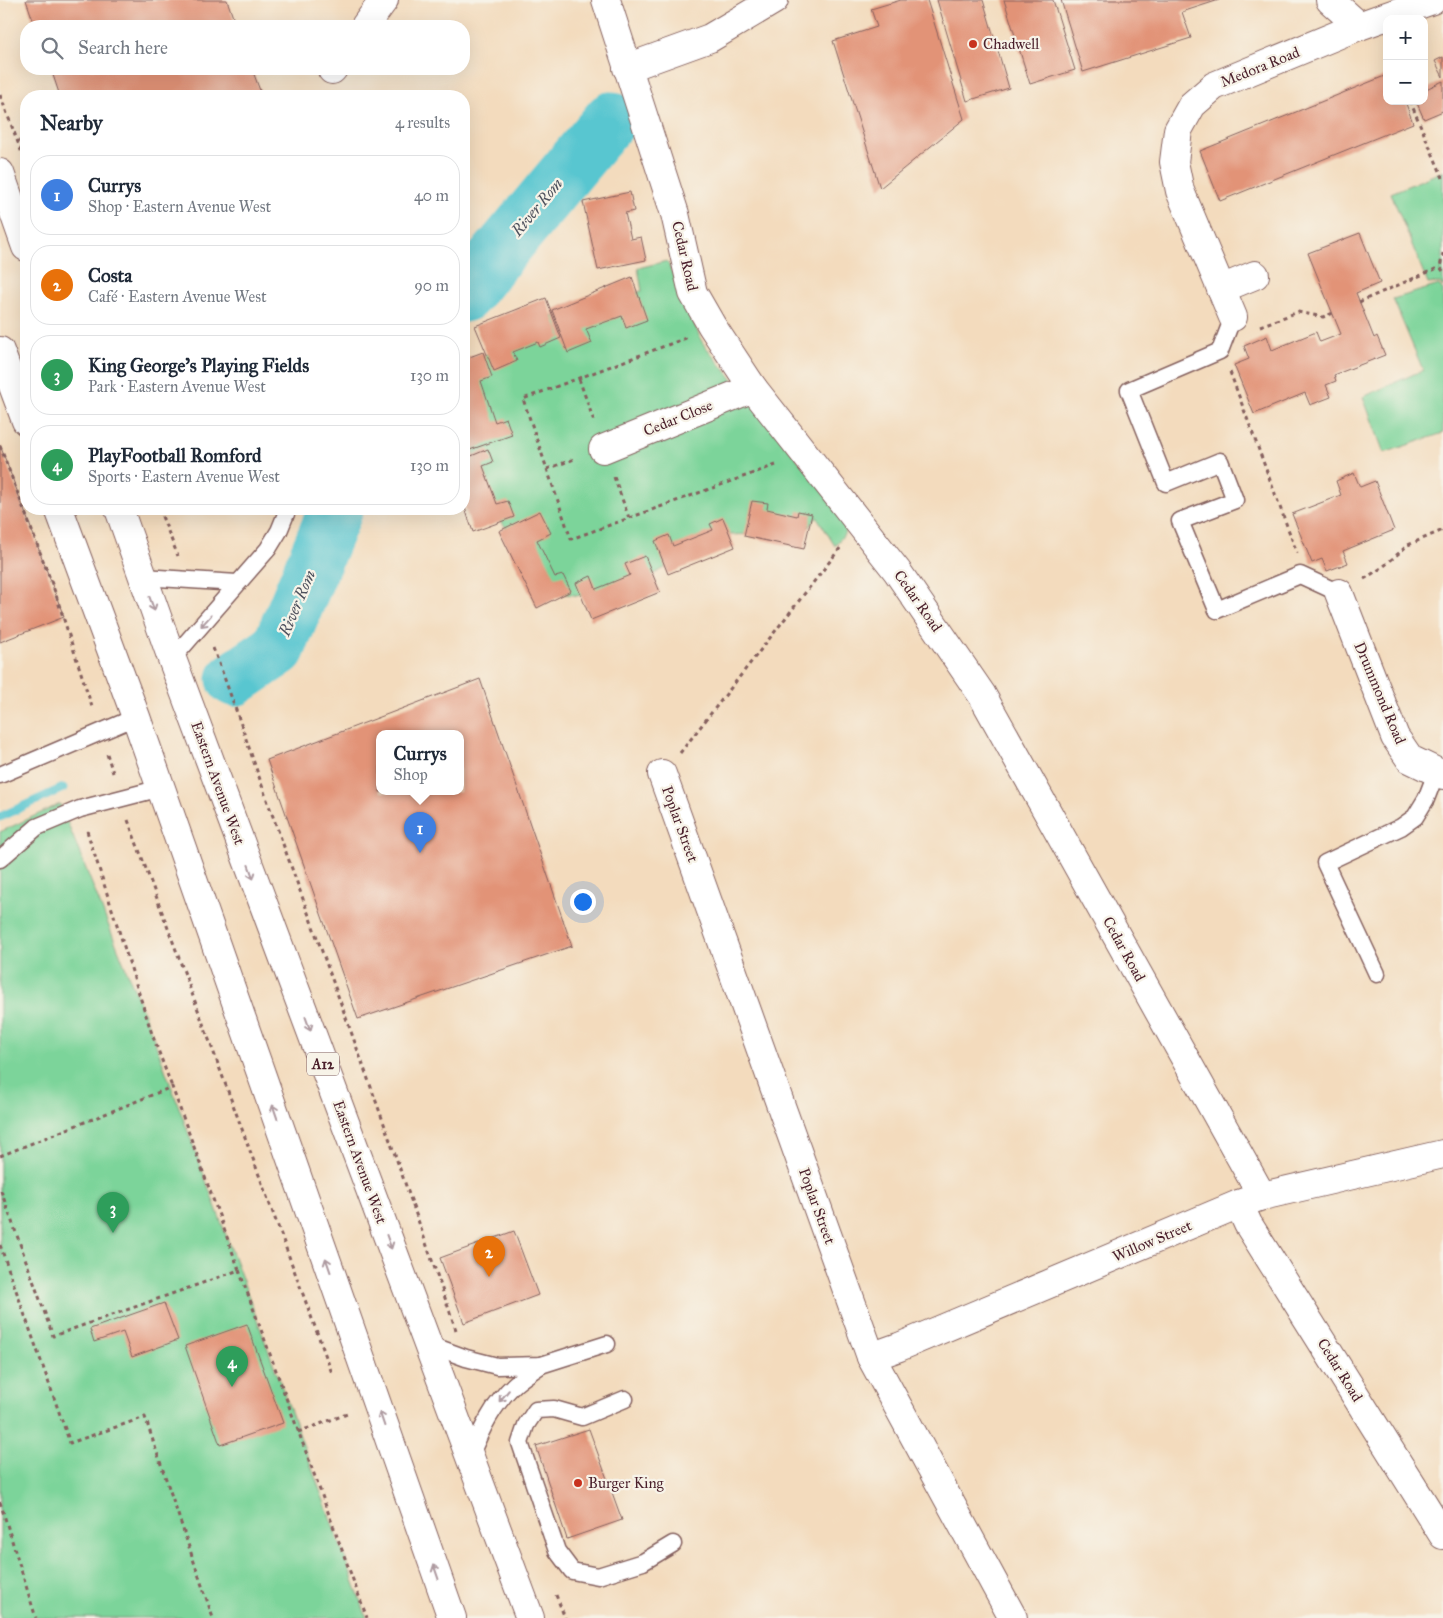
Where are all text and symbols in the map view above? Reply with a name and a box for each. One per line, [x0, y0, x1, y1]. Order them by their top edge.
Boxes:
map controls [1383, 15, 1428, 105]
button: + [1383, 15, 1428, 60]
search box [20, 20, 470, 75]
icon: search [38, 34, 66, 62]
place label: Chadwell [983, 35, 1040, 53]
text: Search here [78, 36, 168, 59]
marker: Chadwell [967, 38, 979, 50]
street label: Medora Road [1218, 43, 1303, 91]
button: − [1383, 60, 1428, 105]
text: Nearby [40, 110, 103, 136]
text: 4 results [395, 113, 450, 132]
text: Currys [88, 174, 141, 197]
water label: River Rom [507, 174, 567, 241]
text: 1 [54, 186, 60, 205]
text: 40 m [414, 186, 449, 205]
text: Shop · Eastern Avenue West [88, 197, 271, 216]
street label: Cedar Road [668, 219, 702, 293]
text: Costa [88, 264, 132, 287]
text: 2 [53, 276, 61, 295]
text: 90 m [414, 276, 449, 295]
text: Café · Eastern Avenue West [88, 287, 267, 306]
text: King George's Playing Fields [88, 354, 309, 377]
text: 3 [54, 366, 60, 385]
text: 130 m [410, 366, 449, 385]
text: Park · Eastern Avenue West [88, 377, 266, 396]
street label: Cedar Close [641, 396, 715, 440]
text: PlayFootball Romford [88, 444, 262, 467]
text: 4 [53, 456, 61, 475]
text: 130 m [410, 456, 449, 475]
text: Sports · Eastern Avenue West [88, 467, 280, 486]
water label: River Rom [274, 567, 319, 640]
street label: Cedar Road [890, 567, 946, 636]
one-way arrow [148, 596, 158, 612]
one-way arrow [200, 614, 212, 627]
street label: Drummond Road [1350, 639, 1410, 747]
street label: Eastern Avenue West [187, 719, 249, 848]
popup [376, 730, 464, 795]
text: Currys [393, 742, 447, 765]
text: Shop [393, 765, 428, 784]
street label: Poplar Street [658, 783, 702, 865]
pin: 1 [404, 812, 436, 853]
one-way arrow [247, 863, 256, 879]
your location [570, 889, 596, 915]
street label: Cedar Road [1099, 914, 1149, 985]
one-way arrow [304, 1016, 313, 1031]
road number: A12 [307, 1052, 339, 1076]
street label: Eastern Avenue West [329, 1098, 391, 1227]
one-way arrow [270, 1105, 279, 1120]
street label: Poplar Street [795, 1165, 839, 1247]
pin: 3 [97, 1192, 129, 1233]
street label: Willow Street [1110, 1216, 1195, 1266]
one-way arrow [385, 1233, 394, 1249]
pin: 2 [473, 1236, 505, 1277]
one-way arrow [323, 1258, 333, 1274]
street label: Cedar Road [1314, 1335, 1367, 1405]
pin: 4 [216, 1346, 248, 1387]
one-way arrow [498, 1390, 510, 1403]
one-way arrow [377, 1411, 386, 1427]
place label: Burger King [588, 1474, 665, 1492]
marker: Burger King [572, 1477, 584, 1489]
one-way arrow [431, 1565, 440, 1580]

